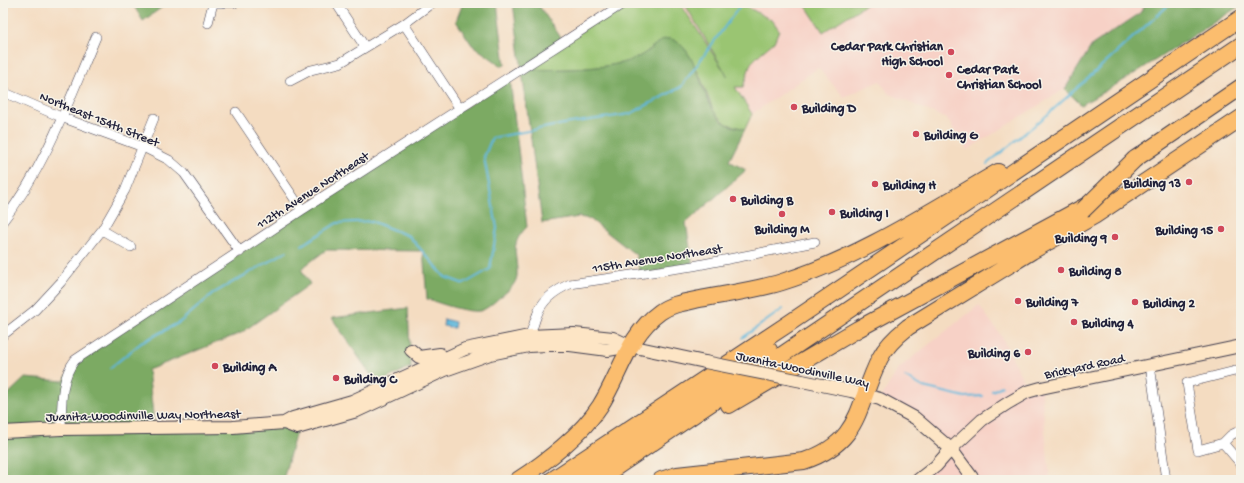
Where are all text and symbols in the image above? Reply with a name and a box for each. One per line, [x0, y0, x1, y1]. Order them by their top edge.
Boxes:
place label: Cedar Park Christian High School [830, 40, 944, 70]
marker: Cedar Park Christian High School [946, 47, 956, 57]
place label: Cedar Park Christian School [956, 63, 1042, 93]
marker: Cedar Park Christian School [944, 70, 954, 80]
street label: Northeast 154th Street [37, 89, 163, 152]
marker: Building D [789, 102, 799, 112]
place label: Building D [801, 102, 857, 117]
marker: Building G [911, 129, 921, 139]
place label: Building G [923, 129, 979, 144]
street label: 112th Avenue Northeast [254, 148, 374, 233]
place label: Building 13 [1122, 177, 1181, 192]
marker: Building 13 [1184, 177, 1194, 187]
marker: Building H [870, 179, 880, 189]
place label: Building H [882, 179, 937, 194]
marker: Building B [728, 194, 738, 204]
place label: Building B [740, 194, 795, 209]
marker: Building I [827, 207, 837, 217]
place label: Building I [839, 207, 889, 222]
marker: Building M [777, 209, 787, 219]
place label: Building M [754, 223, 810, 238]
place label: Building 15 [1154, 224, 1213, 239]
marker: Building 15 [1216, 224, 1226, 234]
place label: Building 9 [1054, 232, 1107, 247]
marker: Building 9 [1110, 232, 1120, 242]
street label: 115th Avenue Northeast [591, 242, 725, 277]
marker: Building 8 [1056, 265, 1066, 275]
place label: Building 8 [1068, 265, 1122, 280]
marker: Building 7 [1013, 296, 1023, 306]
place label: Building 7 [1025, 296, 1080, 311]
marker: Building 2 [1130, 297, 1140, 307]
place label: Building 2 [1142, 297, 1196, 312]
marker: Building 4 [1069, 317, 1079, 327]
place label: Building 4 [1081, 317, 1135, 332]
place label: Building 6 [967, 347, 1020, 362]
marker: Building 6 [1023, 347, 1033, 357]
street label: Juanita-Woodinville Way [735, 349, 871, 392]
street label: Brickyard Road [1042, 351, 1127, 383]
marker: Building A [210, 361, 220, 371]
place label: Building A [222, 361, 278, 376]
marker: Building C [331, 373, 341, 383]
place label: Building C [343, 373, 399, 388]
street label: Juanita-Woodinville Way Northeast [45, 407, 242, 426]

